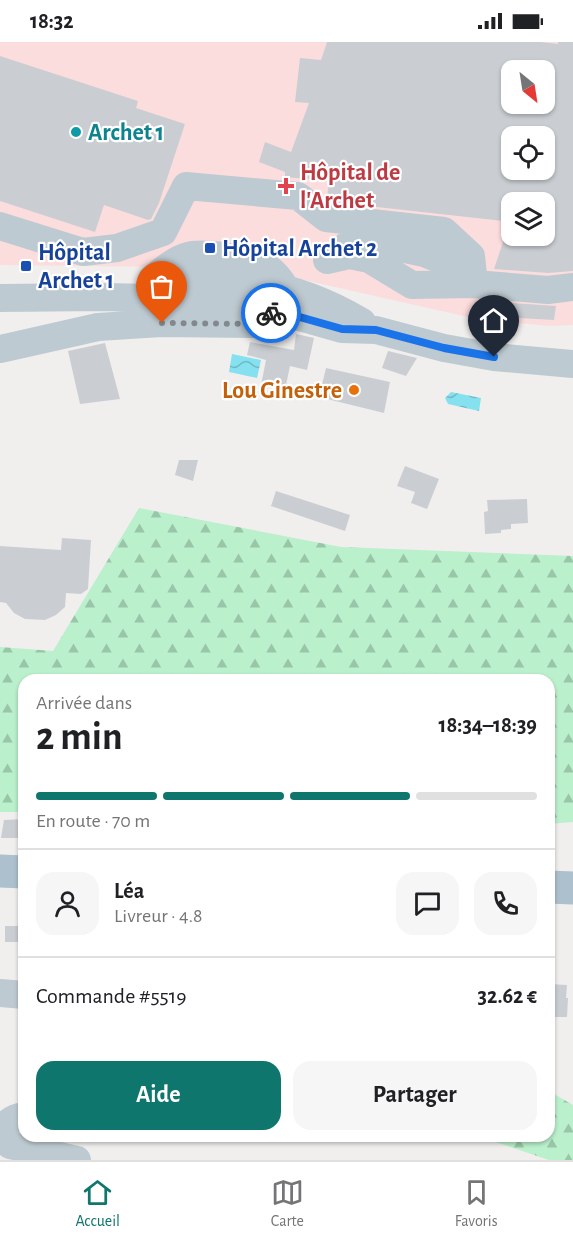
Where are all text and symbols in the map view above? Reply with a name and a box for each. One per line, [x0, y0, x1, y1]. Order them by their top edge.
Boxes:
text: 18:32 [30, 10, 74, 32]
north arrow [501, 60, 555, 114]
map controls [501, 60, 555, 246]
place label: Archet 1 [88, 121, 164, 145]
marker: Archet 1 [69, 125, 83, 139]
button: locate [501, 126, 555, 180]
place label: Hôpital de l'Archet [300, 161, 400, 213]
marker: Hôpital de l'Archet [277, 177, 295, 195]
button: layers [501, 192, 555, 246]
place label: Hôpital Archet 2 [222, 237, 377, 261]
place label: Hôpital Archet 1 [38, 241, 114, 293]
marker: Hôpital Archet 2 [203, 241, 217, 255]
marker: Hôpital Archet 1 [19, 259, 33, 273]
pin [136, 261, 187, 323]
icon: bag [145, 270, 178, 303]
courier [241, 283, 301, 343]
pin [468, 295, 519, 357]
icon: bike [255, 297, 288, 330]
icon: home [477, 304, 510, 337]
place label: Lou Ginestre [222, 379, 342, 403]
marker: Lou Ginestre [347, 383, 361, 397]
text: Arrivée dans [36, 693, 132, 713]
text: 18:34–18:39 [439, 714, 537, 736]
text: 2 min [36, 718, 123, 757]
text: En route · 70 m [36, 811, 150, 831]
button: person [36, 872, 99, 935]
button: chat [396, 872, 459, 935]
button: phone [474, 872, 537, 935]
text: Léa [114, 880, 144, 902]
text: Livreur · 4.8 [114, 906, 203, 926]
text: Commande #5519 [36, 985, 187, 1007]
text: 32.62 € [478, 985, 537, 1007]
button: Aide [36, 1061, 281, 1130]
button: Partager [293, 1061, 537, 1130]
tab: Accueil [75, 1176, 120, 1231]
tab: Carte [271, 1176, 304, 1231]
tab: Favoris [455, 1176, 498, 1231]

